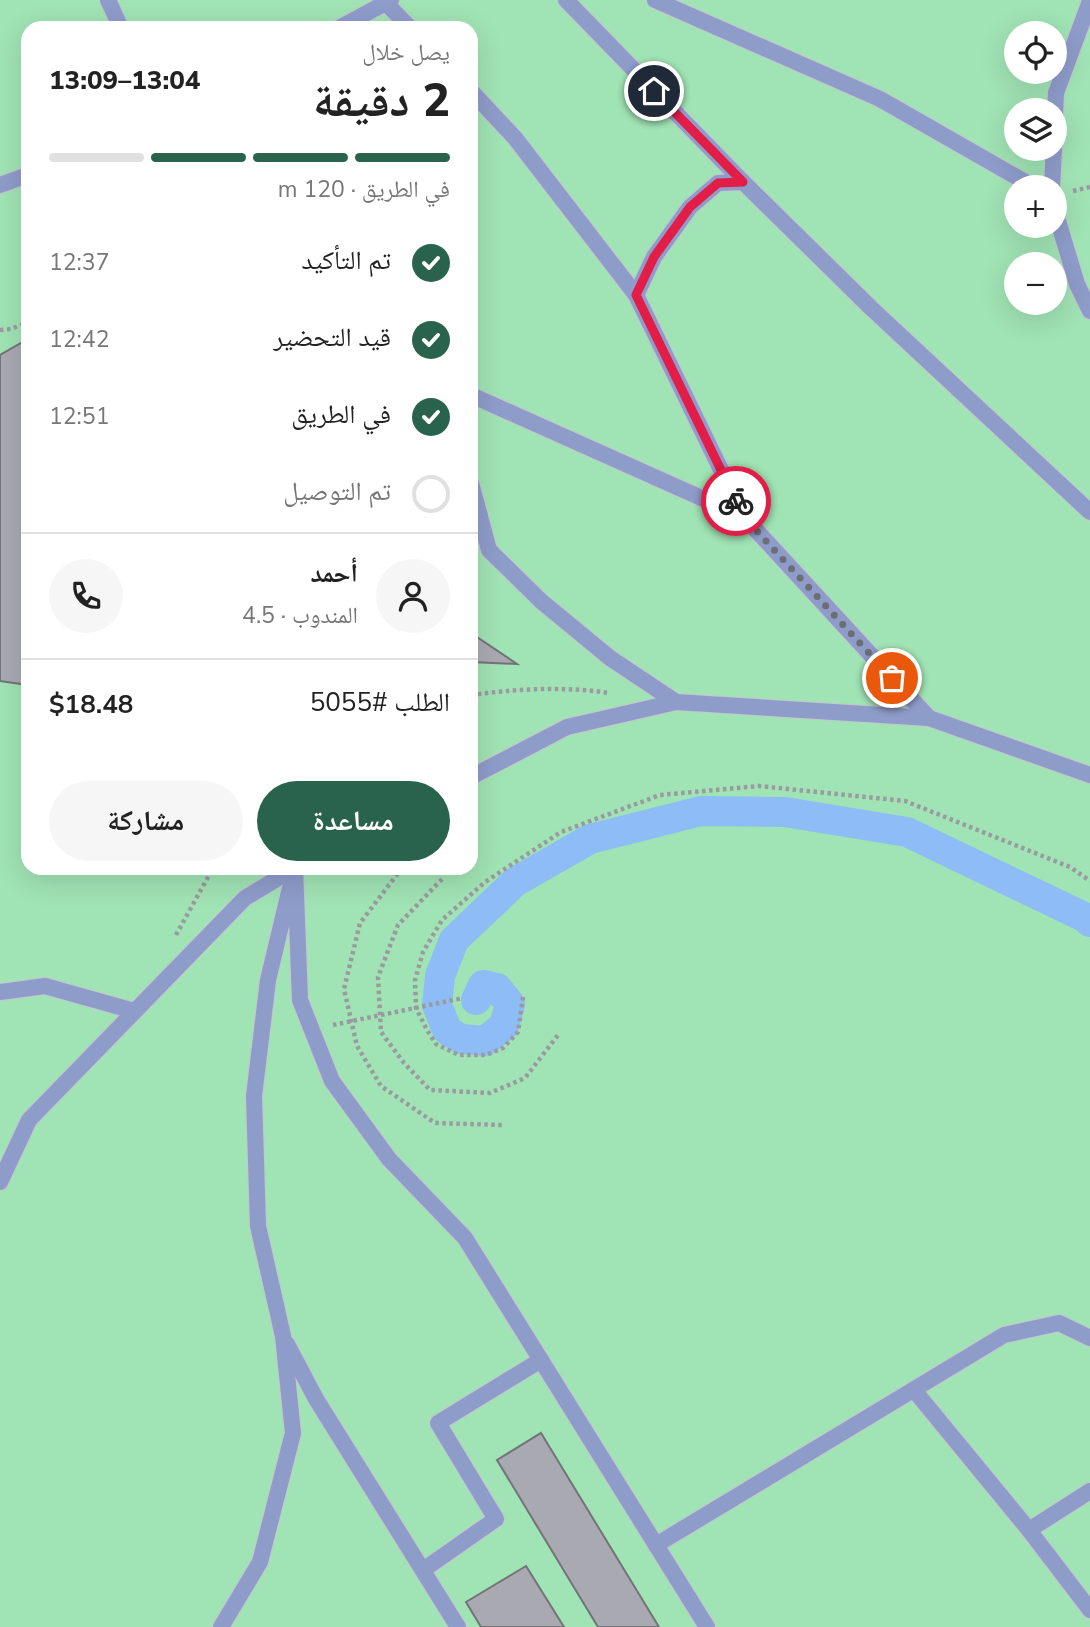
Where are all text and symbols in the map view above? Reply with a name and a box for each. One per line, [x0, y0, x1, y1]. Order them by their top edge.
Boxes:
map controls [1004, 21, 1067, 315]
button: locate [1004, 21, 1067, 84]
text: يصل خلال [362, 37, 450, 68]
pin [624, 61, 684, 121]
text: 13:04–13:09 [49, 63, 200, 98]
text: 2 دقيقة [313, 69, 450, 132]
icon: home [635, 72, 673, 110]
button: layers [1004, 98, 1067, 161]
text: في الطريق · 120 m [278, 174, 450, 205]
button: + [1004, 175, 1067, 238]
text: تم التأكيد [302, 243, 391, 278]
icon: check [412, 244, 450, 282]
text: 12:37 [49, 247, 109, 278]
button: − [1004, 252, 1067, 315]
text: قيد التحضير [273, 320, 391, 355]
icon: check [412, 321, 450, 359]
text: 12:42 [49, 324, 109, 355]
text: في الطريق [291, 397, 391, 432]
icon: check [412, 398, 450, 436]
text: 12:51 [49, 401, 109, 432]
courier [701, 466, 771, 536]
text: تم التوصيل [283, 474, 391, 509]
icon: bike [717, 482, 755, 520]
text: أحمد [310, 556, 358, 591]
button: phone [49, 559, 123, 633]
button: person [376, 559, 450, 633]
text: المندوب · 4.5 [242, 600, 358, 631]
pin [862, 648, 922, 708]
icon: bag [873, 659, 911, 697]
text: الطلب #5055 [310, 685, 450, 720]
text: $18.48 [49, 687, 133, 722]
button: مشاركة [49, 781, 243, 861]
button: مساعدة [257, 781, 450, 861]

